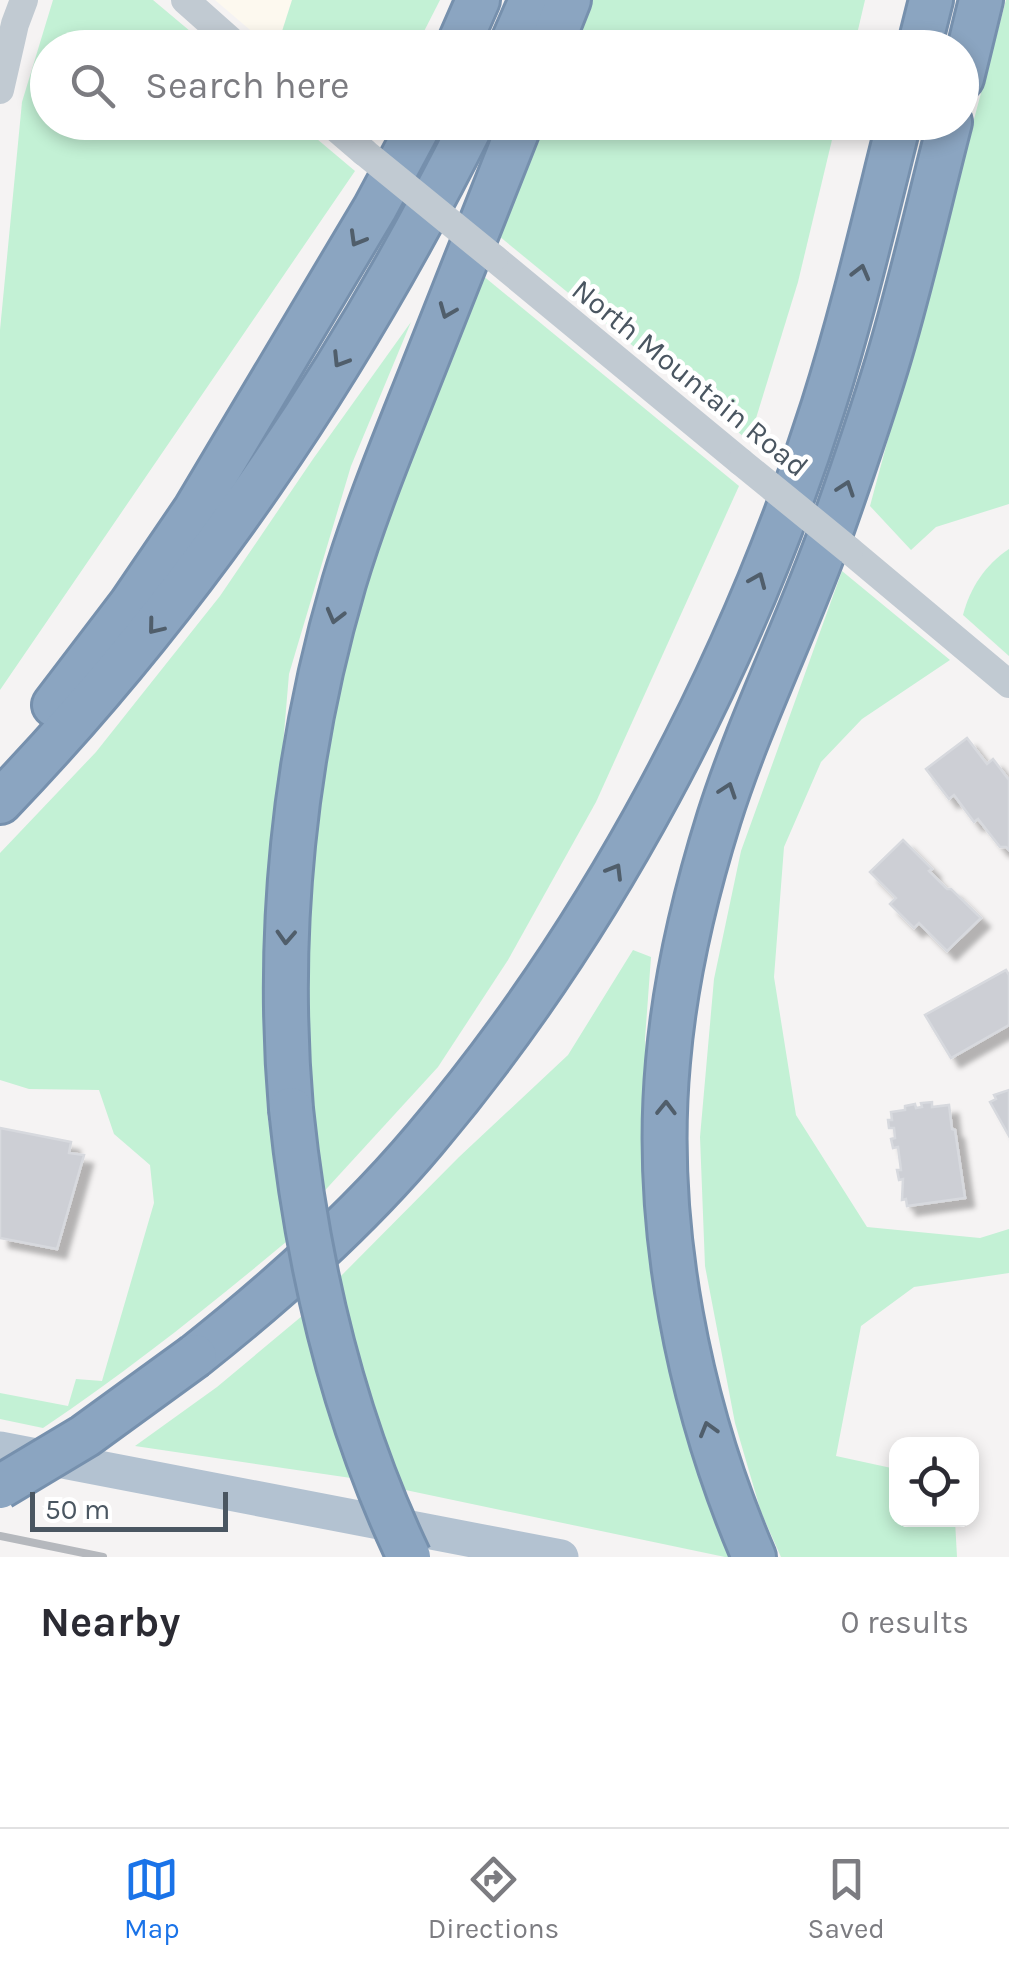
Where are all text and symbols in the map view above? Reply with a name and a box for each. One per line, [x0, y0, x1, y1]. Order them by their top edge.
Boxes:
search box [30, 30, 979, 140]
icon: search [65, 58, 120, 113]
text: Search here [145, 63, 349, 108]
one-way arrow [350, 228, 369, 246]
one-way arrow [849, 264, 870, 281]
street label: North Mountain Road [565, 272, 815, 484]
one-way arrow [438, 301, 458, 318]
one-way arrow [334, 349, 353, 367]
one-way arrow [835, 480, 855, 497]
one-way arrow [747, 572, 767, 590]
one-way arrow [326, 607, 347, 624]
one-way arrow [149, 615, 167, 633]
one-way arrow [717, 783, 737, 800]
one-way arrow [603, 864, 622, 882]
one-way arrow [276, 929, 297, 945]
one-way arrow [655, 1099, 677, 1114]
one-way arrow [699, 1421, 720, 1438]
map controls [889, 1437, 979, 1527]
button: locate [889, 1437, 979, 1527]
scale bar [30, 1487, 228, 1532]
text: 50 m [45, 1493, 110, 1526]
text: Nearby [40, 1597, 180, 1647]
text: 0 results [840, 1604, 969, 1641]
tab: Map [124, 1852, 180, 1945]
tab: Directions [428, 1852, 559, 1945]
tab: Saved [807, 1852, 885, 1945]

